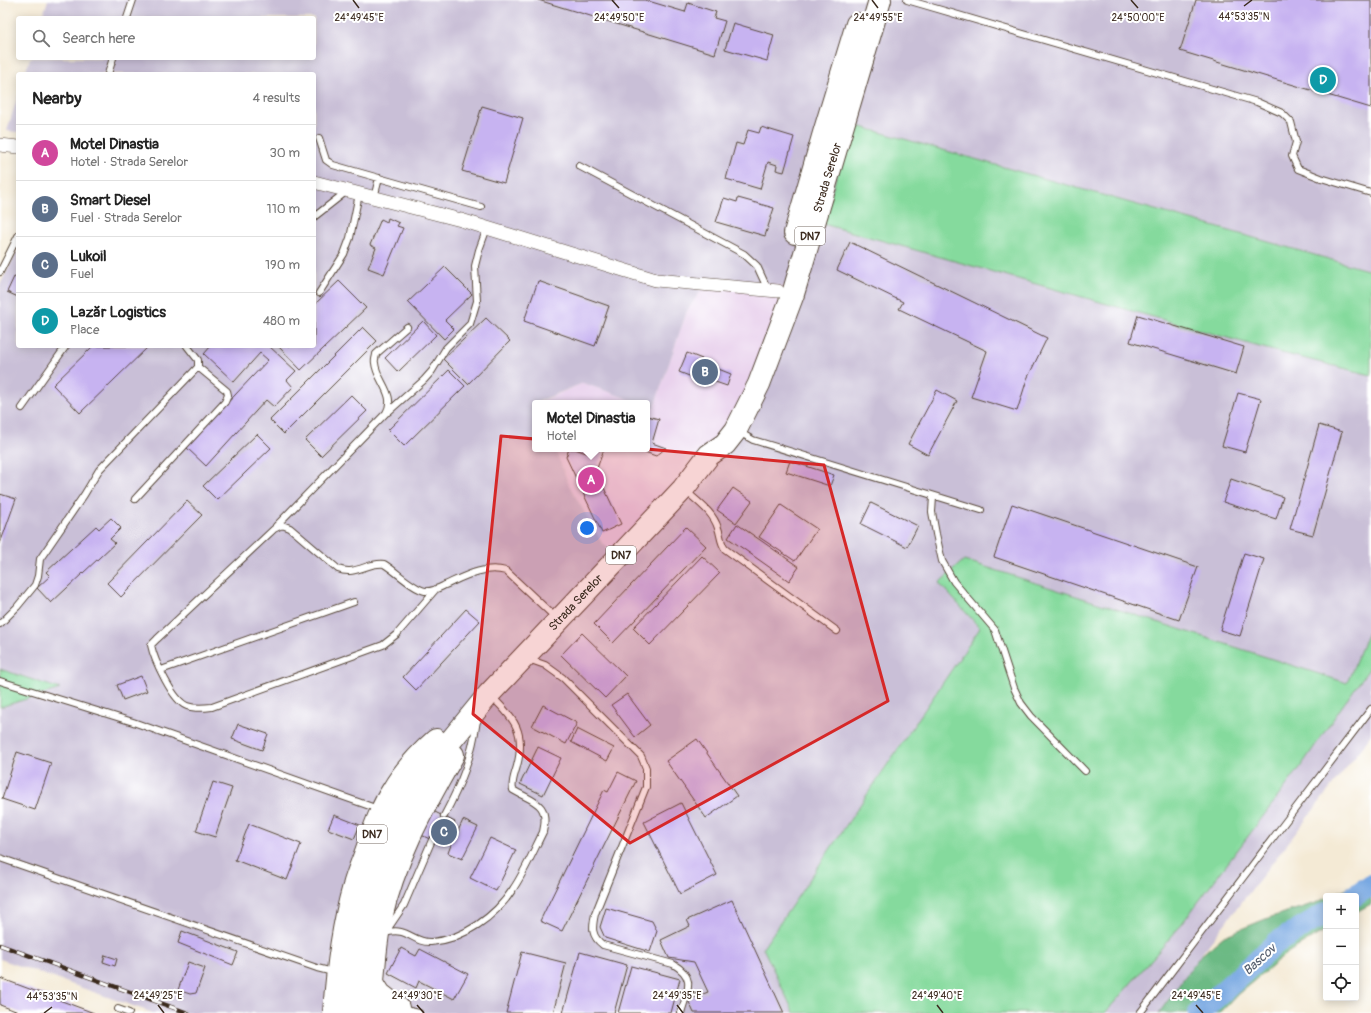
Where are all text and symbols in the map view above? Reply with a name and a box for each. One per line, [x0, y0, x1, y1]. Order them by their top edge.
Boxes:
text: 44°53'35"N [1219, 11, 1270, 23]
text: 24°49'45"E [334, 12, 384, 24]
text: 24°49'50"E [594, 12, 644, 24]
text: 24°49'55"E [854, 12, 902, 24]
text: 24°50'00"E [1112, 12, 1164, 24]
search box [16, 16, 316, 60]
icon: search [30, 27, 52, 49]
text: Search here [62, 29, 135, 48]
pin: D [1310, 65, 1336, 95]
text: Nearby [32, 88, 81, 109]
text: 4 results [253, 90, 300, 106]
text: Motel Dinastia [70, 135, 159, 154]
street label: Strada Serelor [810, 140, 846, 215]
text: A [41, 145, 49, 161]
text: 30 m [270, 145, 300, 161]
text: Hotel · Strada Serelor [70, 154, 188, 170]
text: Smart Diesel [70, 191, 151, 210]
text: B [41, 201, 49, 217]
text: 110 m [267, 201, 300, 217]
text: Fuel · Strada Serelor [70, 210, 182, 226]
road number: DN7 [795, 227, 825, 245]
text: Lukoil [70, 247, 107, 266]
text: C [41, 257, 49, 273]
text: 190 m [265, 257, 300, 273]
text: Fuel [70, 266, 94, 282]
text: Lazăr Logistics [70, 303, 166, 322]
text: D [41, 313, 49, 329]
text: 480 m [263, 313, 300, 329]
text: Place [70, 322, 99, 338]
pin: B [692, 357, 718, 387]
popup [532, 400, 650, 452]
text: Motel Dinastia [547, 409, 635, 428]
text: Hotel [547, 428, 577, 444]
pin: A [578, 465, 604, 495]
your location [577, 518, 597, 538]
road number: DN7 [606, 546, 636, 564]
street label: Strada Serelor [546, 571, 607, 634]
pin: C [431, 817, 457, 847]
road number: DN7 [357, 825, 387, 843]
map controls [1323, 893, 1359, 1001]
button: + [1323, 893, 1359, 929]
button: − [1323, 929, 1359, 965]
water label: Bascov [1240, 939, 1281, 979]
button: locate [1323, 965, 1359, 1001]
text: 24°49'25"E [134, 990, 182, 1002]
text: 24°49'30"E [392, 990, 442, 1002]
text: 24°49'35"E [653, 990, 701, 1002]
text: 24°49'40"E [912, 990, 962, 1002]
text: 24°49'45"E [1171, 990, 1221, 1002]
text: 44°53'35"N [27, 991, 78, 1003]

